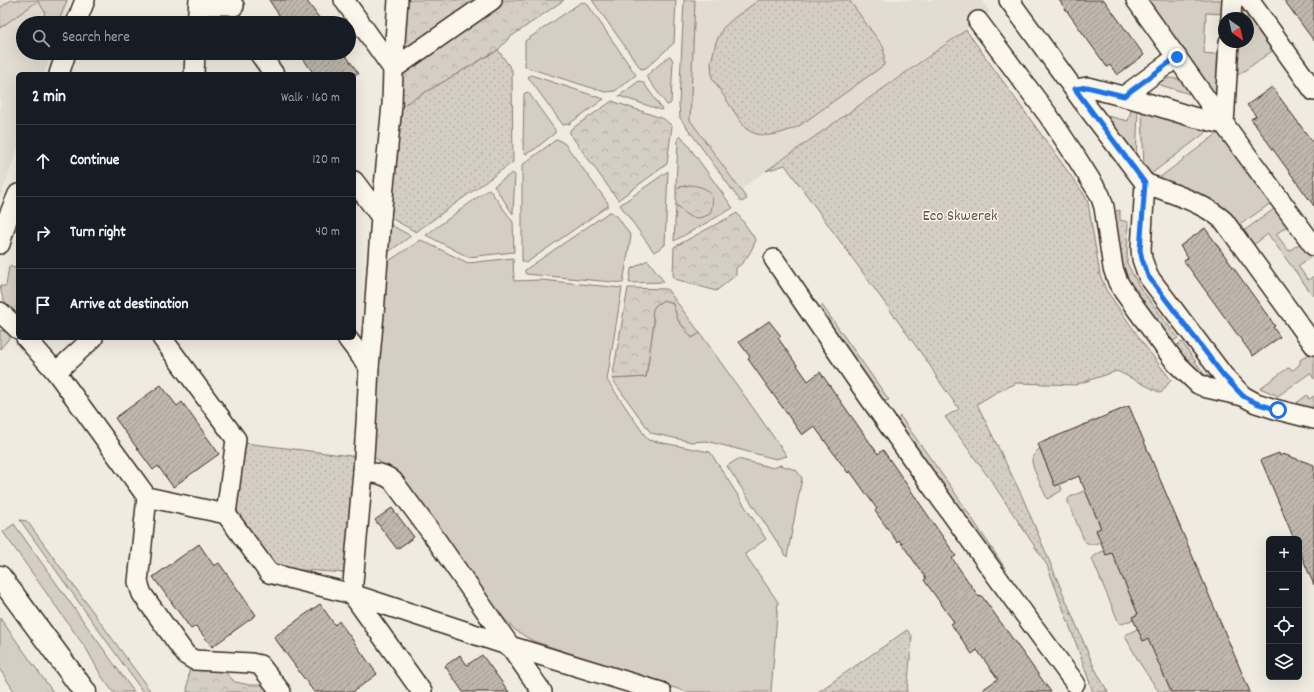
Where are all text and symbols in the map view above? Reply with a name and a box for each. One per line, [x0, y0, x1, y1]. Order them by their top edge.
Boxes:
north arrow [1218, 12, 1254, 48]
search box [16, 16, 356, 60]
icon: search [30, 27, 52, 49]
text: Search here [62, 27, 130, 49]
route end [1168, 48, 1186, 66]
text: 2 min [32, 86, 66, 110]
text: Walk · 160 m [281, 89, 340, 108]
icon: ahead [32, 150, 54, 172]
text: Continue [70, 150, 119, 172]
text: 120 m [312, 151, 340, 170]
park label: Eco Skwerek [923, 205, 997, 228]
icon: right [32, 222, 54, 244]
text: Turn right [70, 222, 126, 244]
text: 40 m [316, 223, 340, 242]
icon: arrive [32, 294, 54, 316]
text: Arrive at destination [70, 294, 188, 316]
route start [1269, 401, 1287, 419]
map controls [1266, 536, 1302, 680]
button: + [1266, 536, 1302, 572]
button: − [1266, 572, 1302, 608]
button: locate [1266, 608, 1302, 644]
button: layers [1266, 644, 1302, 680]

